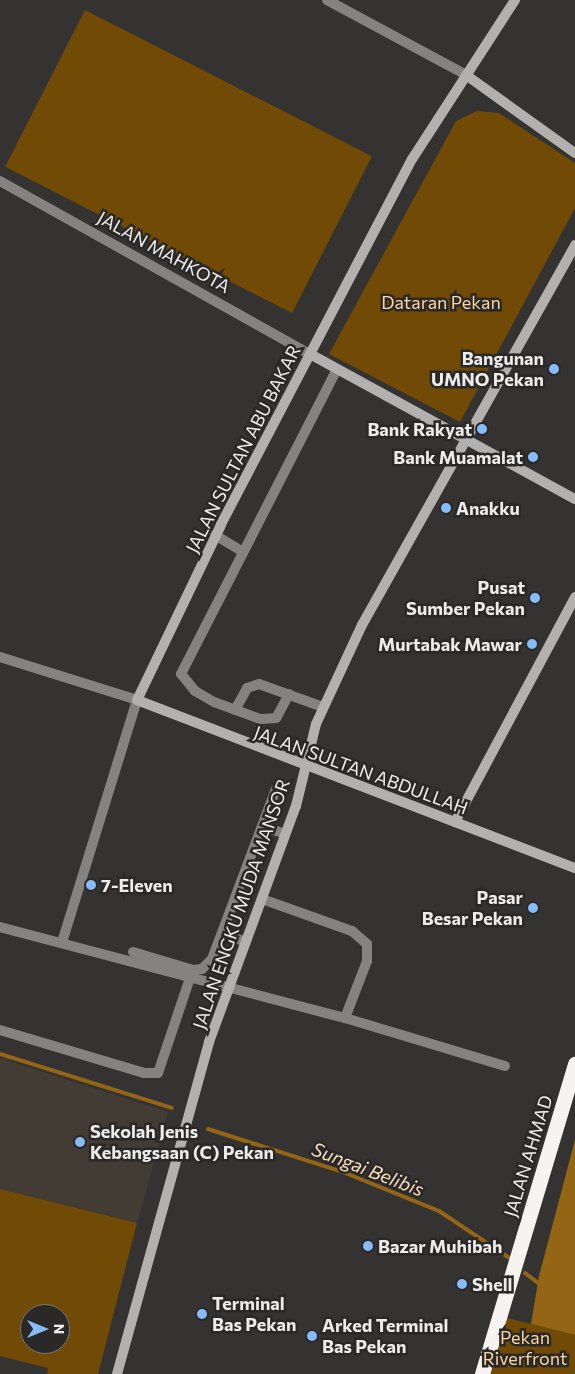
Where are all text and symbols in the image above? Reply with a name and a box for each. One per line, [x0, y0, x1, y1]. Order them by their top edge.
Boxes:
street label: JALAN MAHKOTA [94, 207, 234, 297]
park label: Dataran Pekan [381, 291, 501, 313]
street label: JALAN SULTAN ABU BAKAR [181, 342, 305, 556]
place label: Bangunan UMNO Pekan [431, 348, 544, 390]
marker: Bangunan UMNO Pekan [548, 363, 560, 375]
place label: Bank Rakyat [367, 418, 472, 440]
marker: Bank Rakyat [476, 423, 488, 435]
place label: Bank Muamalat [393, 446, 523, 468]
marker: Bank Muamalat [527, 451, 539, 463]
place label: Anakku [456, 497, 520, 519]
marker: Anakku [440, 502, 452, 514]
place label: Pusat Sumber Pekan [406, 577, 525, 620]
marker: Pusat Sumber Pekan [529, 592, 541, 604]
place label: Murtabak Mawar [378, 633, 522, 655]
marker: Murtabak Mawar [526, 638, 538, 650]
street label: JALAN SULTAN ABDULLAH [251, 721, 471, 819]
street label: JALAN ENGKU MUDA MANSOR [188, 776, 294, 1032]
place label: 7-Eleven [101, 874, 173, 896]
marker: 7-Eleven [85, 879, 97, 891]
place label: Pasar Besar Pekan [422, 887, 523, 930]
marker: Pasar Besar Pekan [527, 902, 539, 914]
street label: JALAN AHMAD [499, 1092, 557, 1220]
place label: Sekolah Jenis Kebangsaan (C) Pekan [90, 1121, 274, 1164]
marker: Sekolah Jenis Kebangsaan (C) Pekan [74, 1136, 86, 1148]
water label: Sungai Belibis [309, 1137, 427, 1201]
place label: Bazar Muhibah [378, 1235, 503, 1257]
marker: Bazar Muhibah [362, 1240, 374, 1252]
place label: Shell [472, 1273, 513, 1295]
marker: Shell [456, 1278, 468, 1290]
place label: Terminal Bas Pekan [212, 1293, 296, 1336]
north arrow [20, 1304, 70, 1354]
marker: Terminal Bas Pekan [196, 1308, 208, 1320]
place label: Arked Terminal Bas Pekan [322, 1315, 448, 1358]
text: N [51, 1324, 68, 1334]
park label: Pekan Riverfront [483, 1327, 567, 1370]
marker: Arked Terminal Bas Pekan [306, 1330, 318, 1342]

